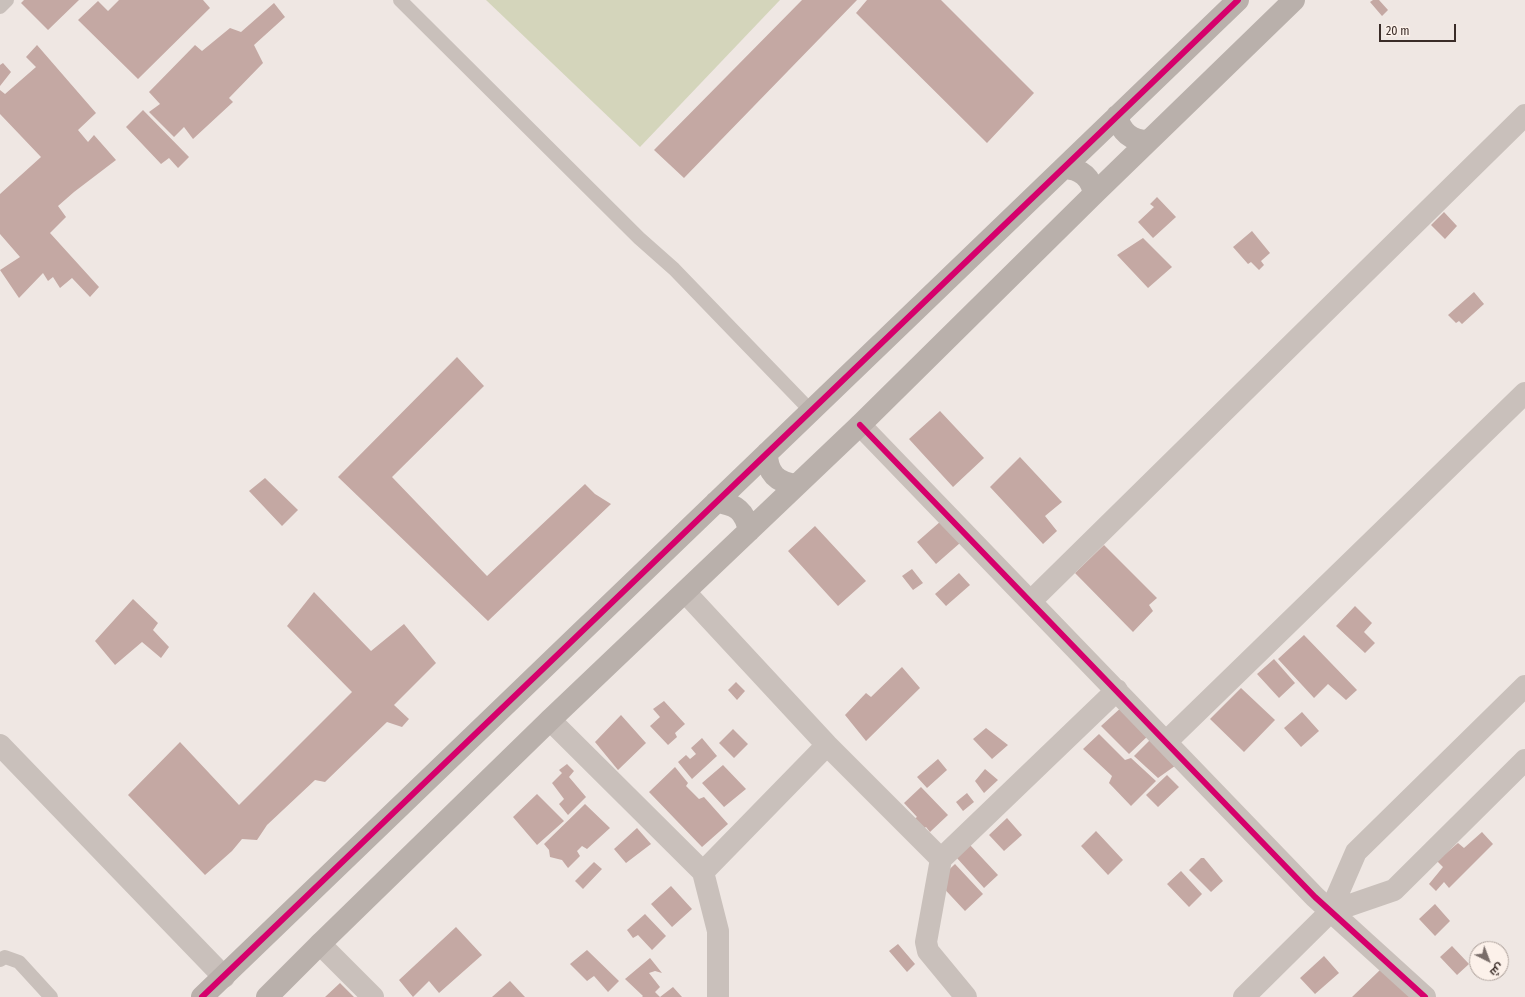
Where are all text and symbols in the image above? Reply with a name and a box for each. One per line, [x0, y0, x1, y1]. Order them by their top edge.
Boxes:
scale bar [1381, 16, 1458, 42]
text: 20 m [1386, 24, 1410, 38]
north arrow [1469, 941, 1509, 981]
text: ش [1487, 960, 1506, 979]

